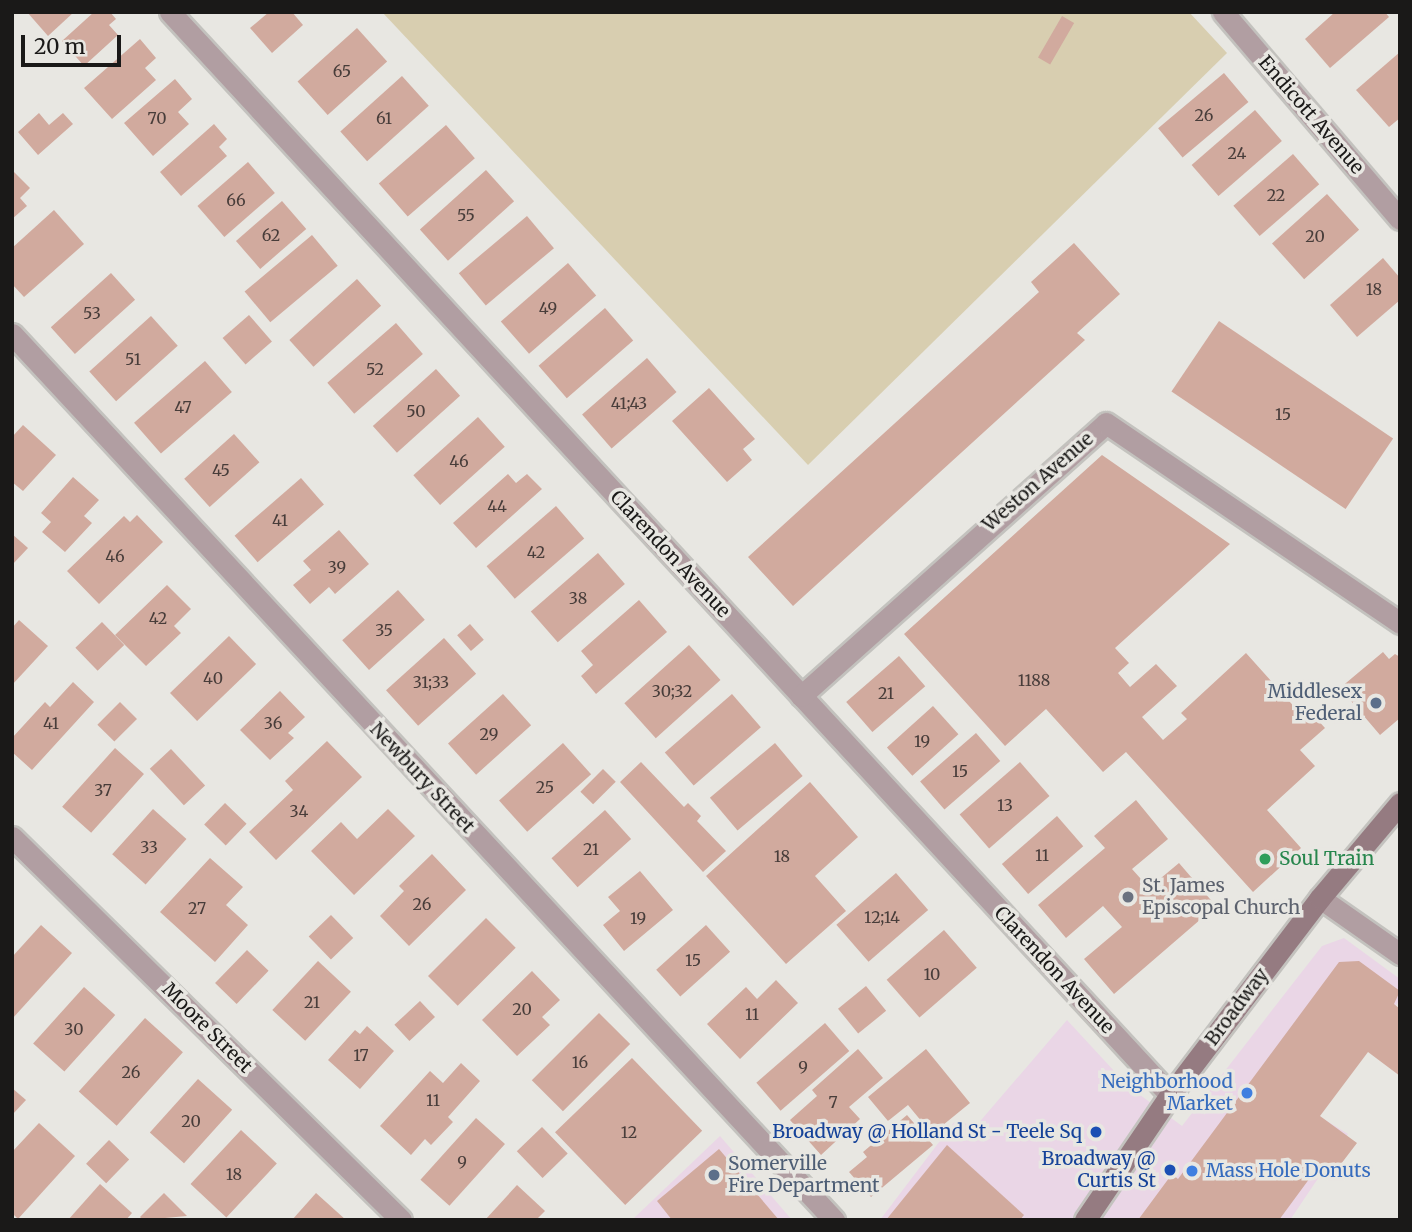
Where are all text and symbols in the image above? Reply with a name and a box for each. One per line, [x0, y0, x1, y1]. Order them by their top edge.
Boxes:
scale bar [24, 21, 124, 65]
text: 20 m [34, 33, 85, 60]
street label: Endicott Avenue [1254, 51, 1368, 179]
house number: 65 [333, 61, 351, 81]
house number: 26 [1195, 105, 1213, 125]
house number: 70 [148, 108, 166, 128]
house number: 61 [376, 108, 392, 128]
house number: 24 [1228, 143, 1246, 163]
house number: 22 [1267, 185, 1285, 205]
house number: 66 [226, 190, 246, 210]
house number: 55 [457, 205, 475, 225]
house number: 62 [262, 225, 280, 245]
house number: 20 [1305, 226, 1325, 246]
house number: 18 [1366, 279, 1382, 299]
house number: 49 [539, 298, 557, 318]
house number: 53 [83, 303, 101, 323]
house number: 51 [125, 349, 141, 369]
house number: 52 [366, 359, 384, 379]
house number: 41;43 [611, 393, 647, 413]
house number: 47 [174, 397, 192, 417]
house number: 50 [406, 401, 426, 421]
house number: 15 [1275, 404, 1291, 424]
street label: Weston Avenue [978, 428, 1098, 536]
house number: 46 [449, 451, 469, 471]
house number: 45 [212, 460, 230, 480]
street label: Clarendon Avenue [605, 486, 735, 622]
house number: 44 [487, 496, 507, 516]
house number: 41 [272, 510, 288, 530]
house number: 42 [527, 542, 545, 562]
house number: 46 [105, 546, 125, 566]
house number: 39 [328, 557, 346, 577]
house number: 38 [569, 588, 587, 608]
house number: 42 [149, 608, 167, 628]
house number: 35 [375, 620, 393, 640]
house number: 40 [203, 668, 223, 688]
house number: 1188 [1018, 670, 1050, 690]
house number: 31;33 [413, 672, 449, 692]
house number: 30;32 [652, 681, 692, 701]
place label: Middlesex Federal [1267, 681, 1362, 725]
house number: 21 [878, 683, 894, 703]
marker: Middlesex Federal [1368, 695, 1384, 711]
house number: 41 [43, 713, 59, 733]
house number: 36 [264, 713, 282, 733]
street label: Newbury Street [365, 718, 479, 838]
house number: 29 [480, 724, 498, 744]
house number: 19 [914, 731, 930, 751]
house number: 15 [952, 761, 968, 781]
house number: 25 [536, 777, 554, 797]
house number: 37 [94, 780, 112, 800]
house number: 13 [997, 795, 1013, 815]
house number: 34 [290, 801, 308, 821]
house number: 33 [140, 837, 158, 857]
house number: 21 [583, 839, 599, 859]
house number: 11 [1035, 845, 1049, 865]
house number: 18 [774, 846, 790, 866]
place label: Soul Train [1279, 848, 1374, 870]
marker: Soul Train [1257, 851, 1273, 867]
place label: St. James Episcopal Church [1142, 875, 1300, 919]
marker: St. James Episcopal Church [1120, 889, 1136, 905]
house number: 26 [413, 894, 431, 914]
house number: 27 [188, 898, 206, 918]
street label: Clarendon Avenue [989, 902, 1119, 1038]
house number: 12;14 [864, 907, 900, 927]
house number: 19 [630, 908, 646, 928]
house number: 15 [685, 950, 701, 970]
house number: 10 [924, 964, 940, 984]
street label: Broadway [1201, 964, 1273, 1050]
street label: Moore Street [157, 978, 257, 1078]
house number: 21 [304, 992, 320, 1012]
house number: 20 [512, 999, 532, 1019]
house number: 11 [745, 1004, 759, 1024]
house number: 30 [64, 1019, 84, 1039]
house number: 17 [353, 1045, 369, 1065]
house number: 16 [572, 1052, 588, 1072]
house number: 9 [798, 1057, 808, 1077]
house number: 26 [122, 1062, 140, 1082]
place label: Neighborhood Market [1101, 1071, 1233, 1115]
marker: Neighborhood Market [1239, 1085, 1255, 1101]
house number: 11 [426, 1090, 440, 1110]
house number: 7 [828, 1092, 838, 1112]
house number: 20 [181, 1111, 201, 1131]
place label: Broadway @ Holland St - Teele Sq [772, 1121, 1082, 1143]
house number: 12 [621, 1122, 637, 1142]
marker: Broadway @ Holland St - Teele Sq [1088, 1124, 1104, 1140]
place label: Broadway @ Curtis St [1041, 1148, 1156, 1192]
house number: 9 [457, 1152, 467, 1172]
place label: Somerville Fire Department [728, 1153, 879, 1197]
place label: Mass Hole Donuts [1206, 1160, 1371, 1182]
marker: Broadway @ Curtis St [1162, 1162, 1178, 1178]
marker: Mass Hole Donuts [1184, 1163, 1200, 1179]
house number: 18 [226, 1164, 242, 1184]
marker: Somerville Fire Department [706, 1167, 722, 1183]

